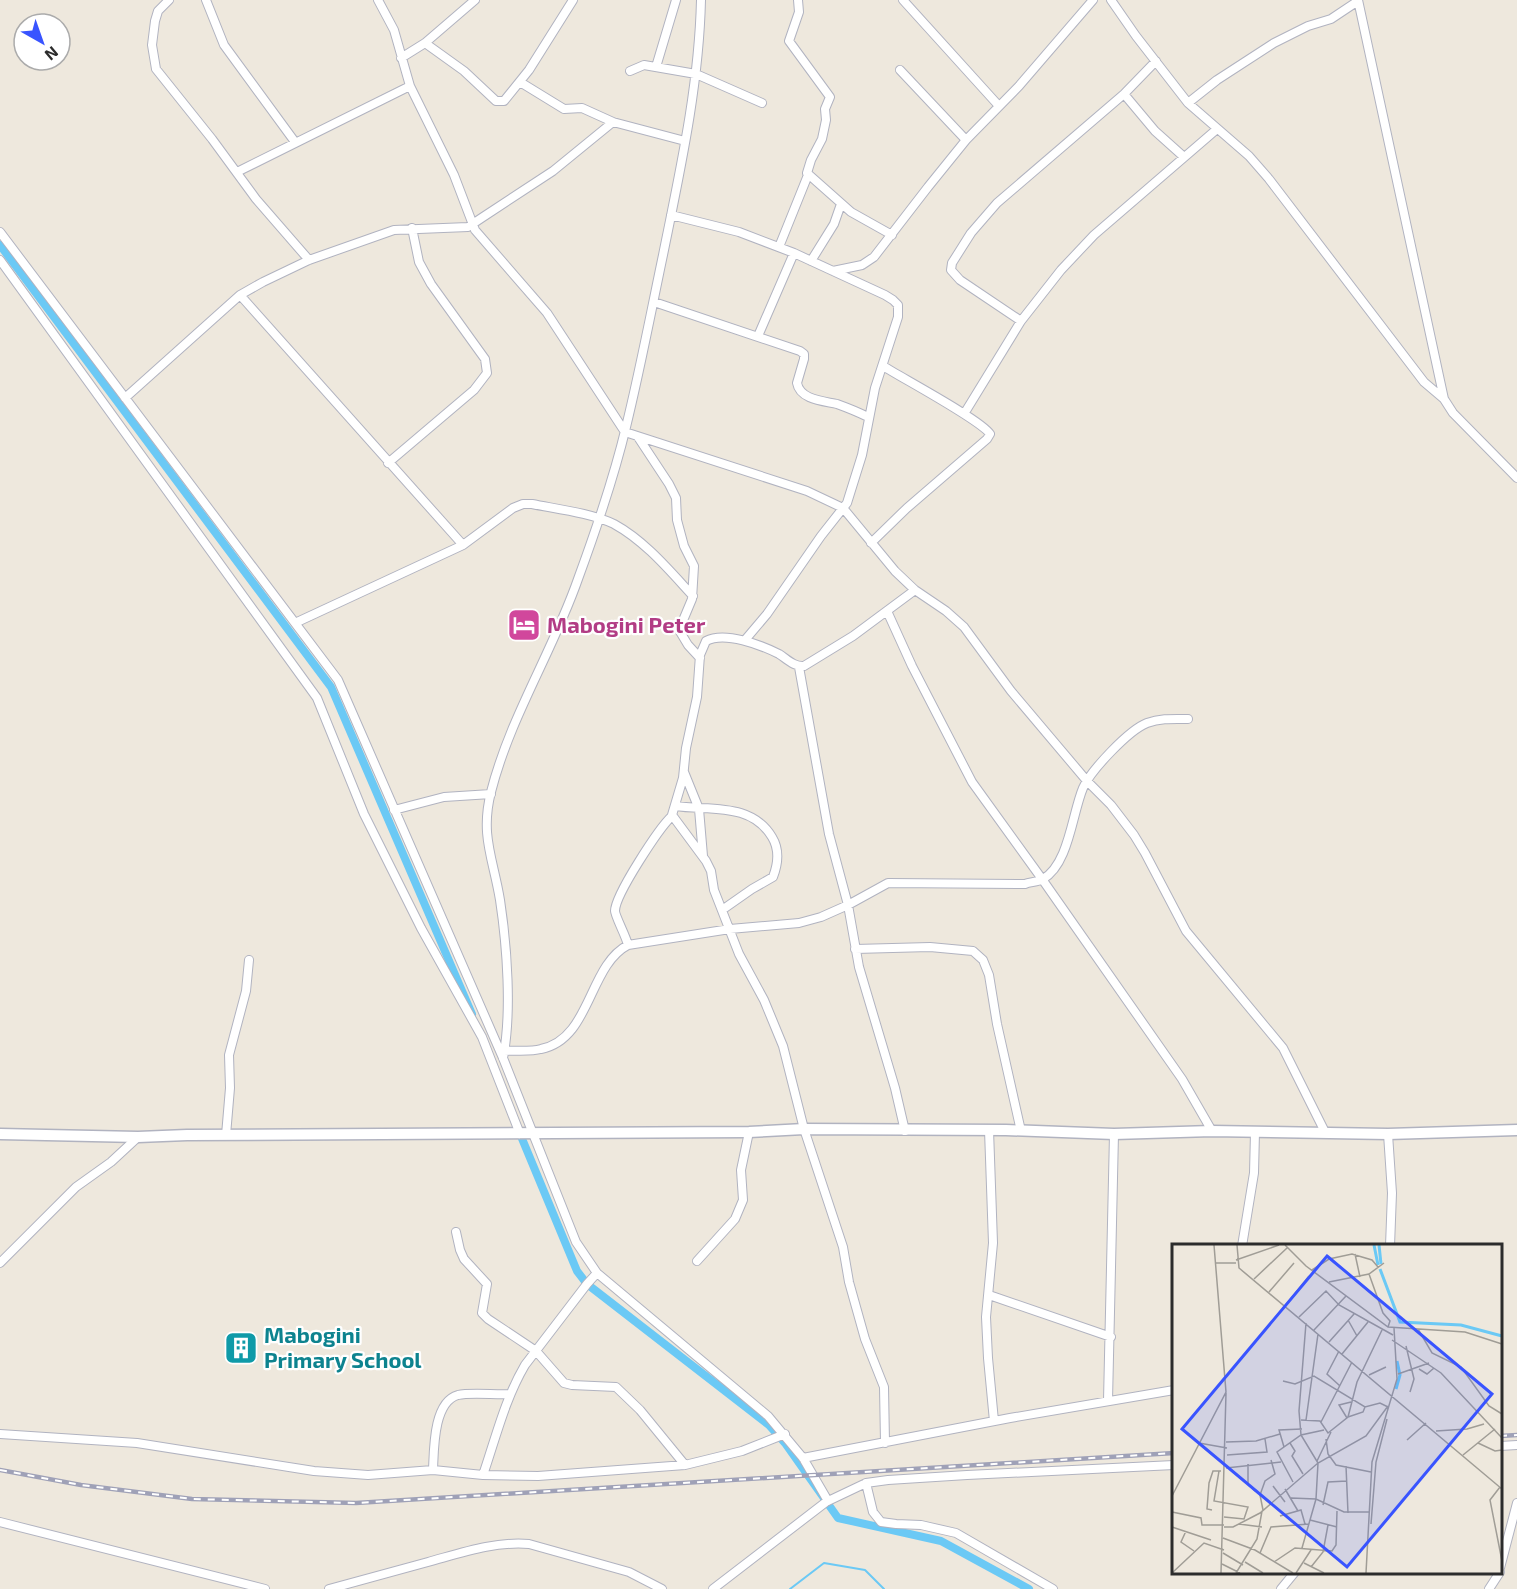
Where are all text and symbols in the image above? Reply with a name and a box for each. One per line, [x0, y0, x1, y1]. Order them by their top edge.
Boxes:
north arrow [12, 12, 72, 72]
text: N [41, 43, 62, 65]
hotel icon: Mabogini Peter [506, 607, 542, 643]
place label: Mabogini Peter [547, 611, 706, 637]
inset map [1172, 1244, 1502, 1574]
place label: Mabogini Primary School [264, 1321, 422, 1373]
building icon: Mabogini Primary School [223, 1330, 259, 1366]

